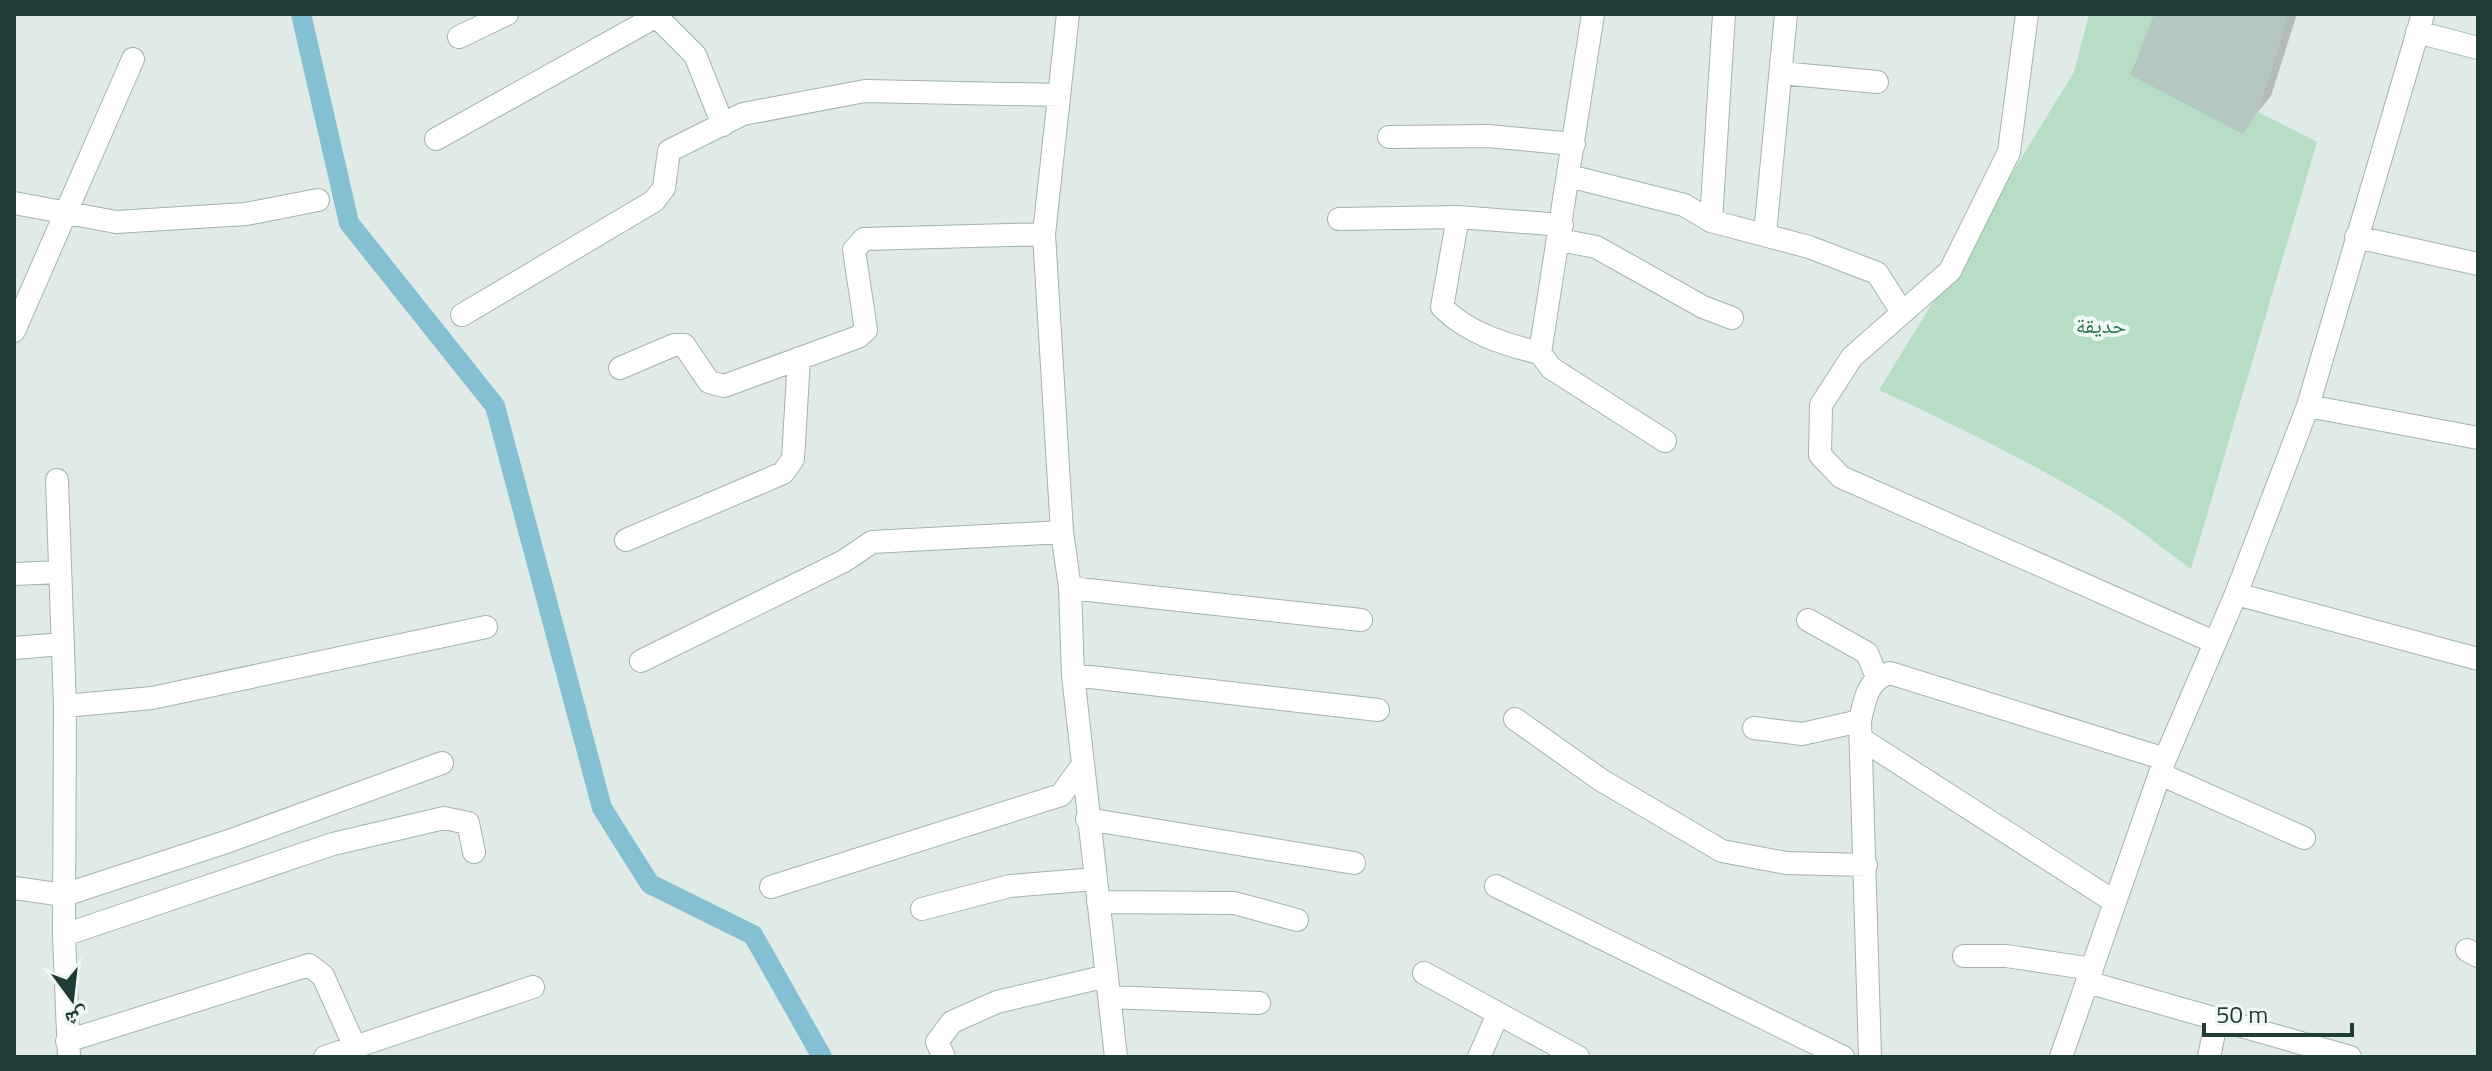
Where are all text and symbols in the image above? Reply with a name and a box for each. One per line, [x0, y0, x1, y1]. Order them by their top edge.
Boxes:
park label: حديقة [2076, 308, 2126, 342]
north arrow [32, 959, 112, 1039]
scale bar [2204, 987, 2352, 1037]
text: 50 m [2216, 996, 2268, 1032]
text: ش [62, 999, 93, 1038]

